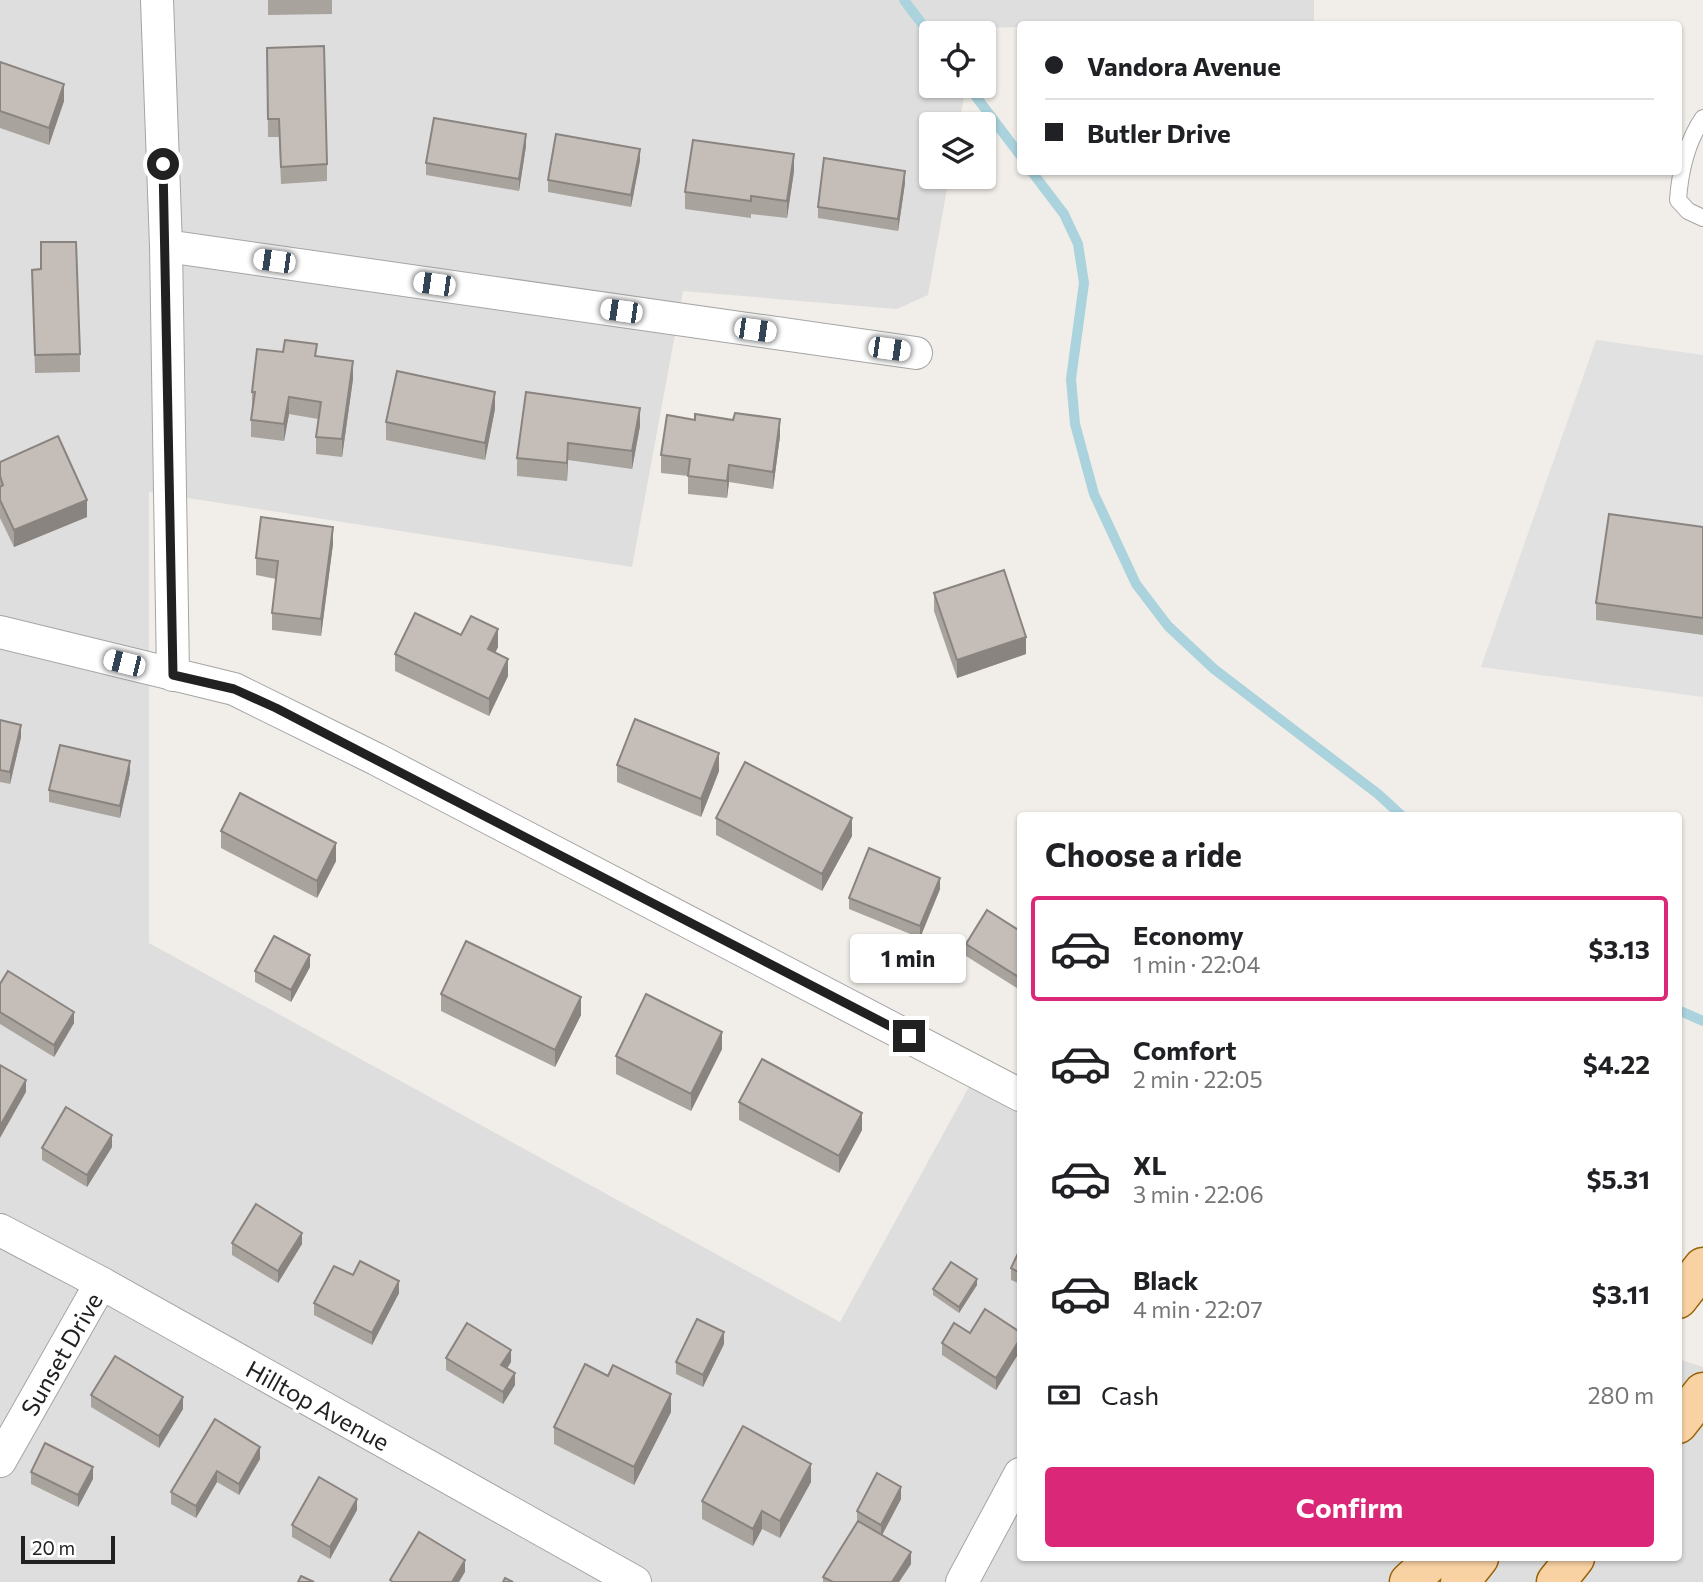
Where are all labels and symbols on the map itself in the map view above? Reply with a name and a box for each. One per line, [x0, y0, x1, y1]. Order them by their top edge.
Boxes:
route start [147, 148, 179, 180]
car [252, 248, 297, 274]
car [412, 271, 457, 297]
car [599, 298, 644, 324]
car [733, 317, 778, 343]
car [867, 336, 912, 362]
car [102, 648, 147, 678]
callout: 1 min [851, 934, 967, 984]
route end [893, 1020, 925, 1052]
street label: Sunset Drive [14, 1287, 108, 1421]
street label: Hilltop Avenue [241, 1354, 395, 1456]
scale bar [21, 1533, 116, 1565]

